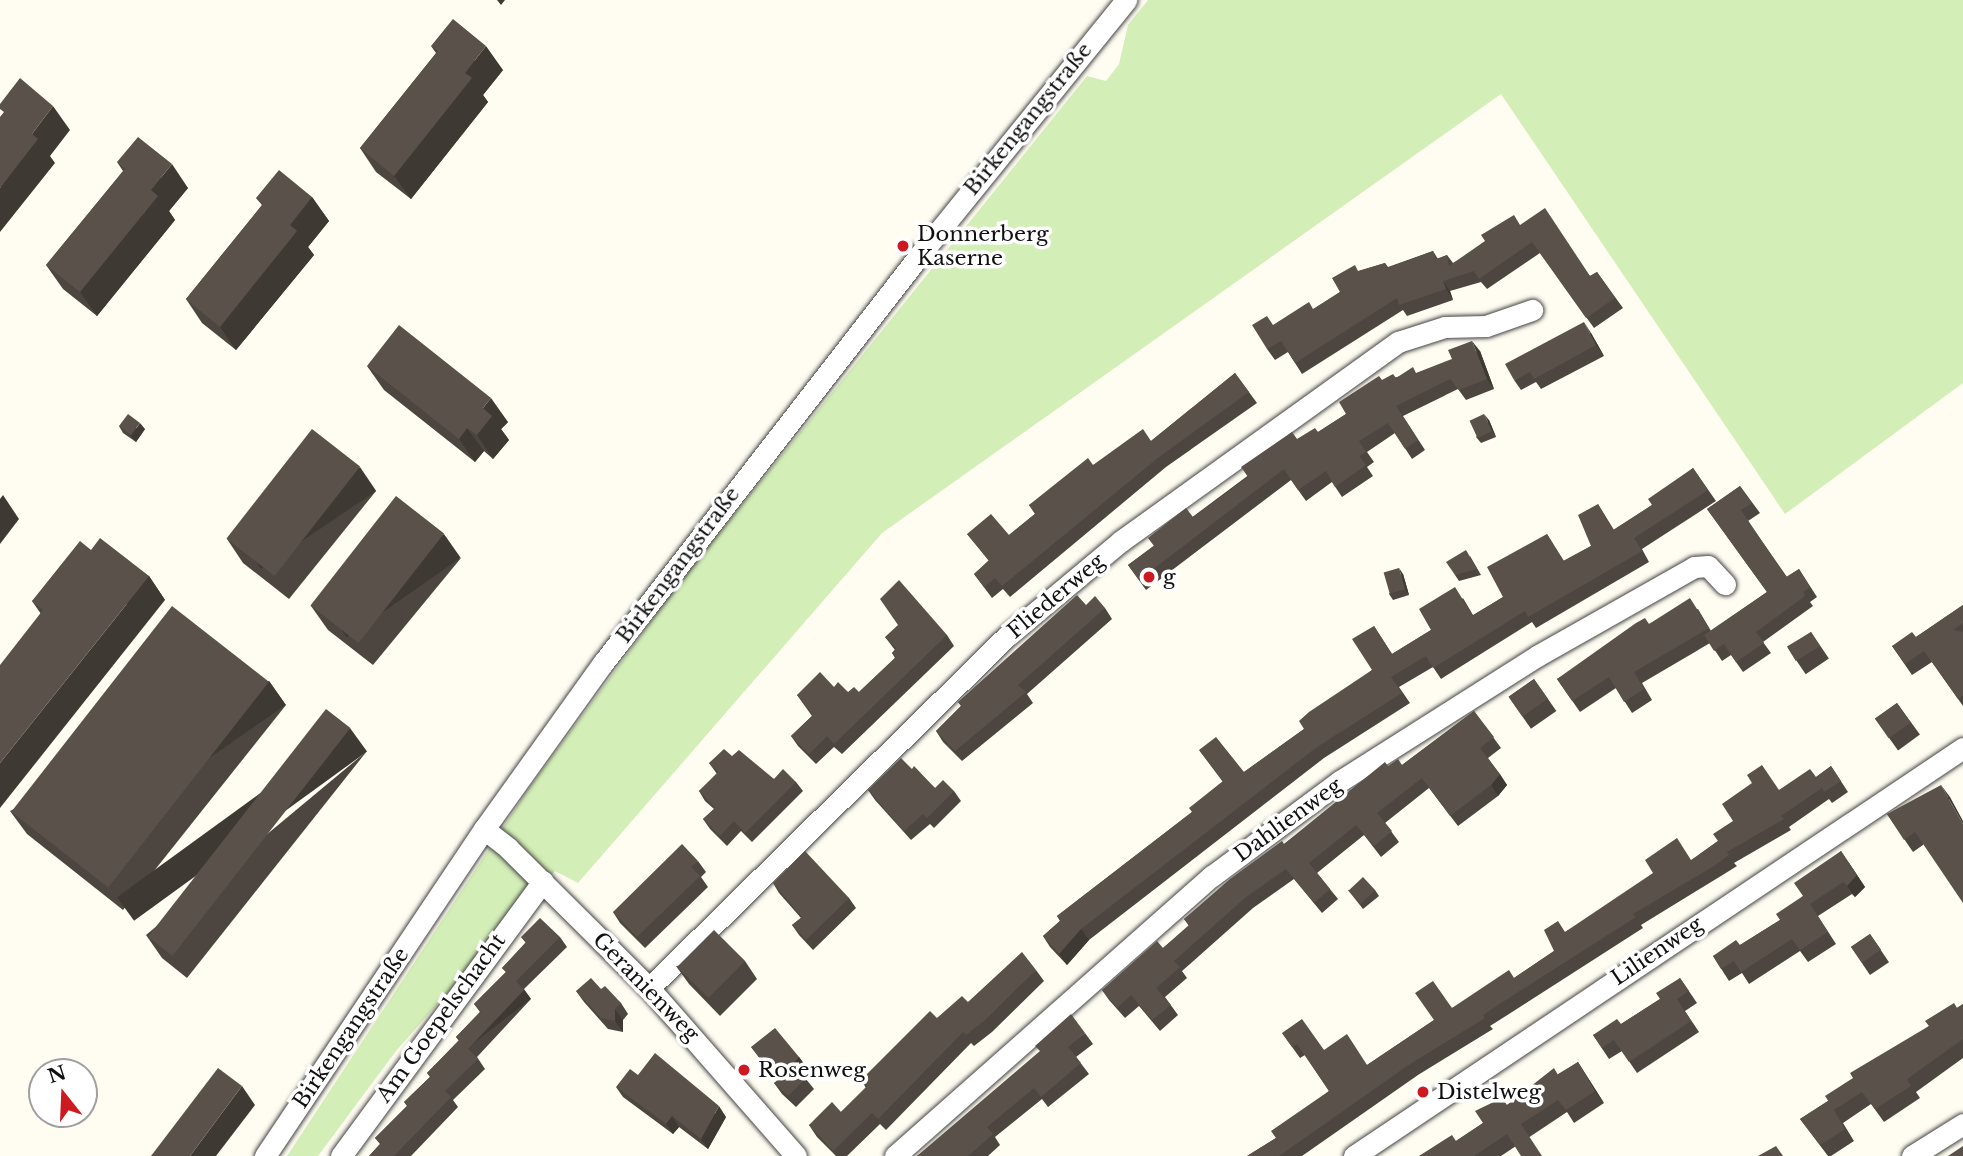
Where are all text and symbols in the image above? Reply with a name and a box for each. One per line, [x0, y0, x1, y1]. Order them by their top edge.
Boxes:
street label: Birkengangstraße [959, 38, 1097, 200]
place label: Donnerberg Kaserne [917, 221, 1049, 271]
marker: Donnerberg Kaserne [895, 238, 911, 254]
street label: Birkengangstraße [611, 482, 745, 648]
street label: Fliederweg [1003, 548, 1109, 644]
place label: g [1163, 564, 1176, 590]
marker: g [1141, 569, 1157, 585]
street label: Dahlienweg [1229, 773, 1347, 867]
street label: Lilienweg [1607, 911, 1707, 991]
street label: Geranienweg [588, 927, 704, 1047]
street label: Am Goepelschacht [371, 929, 511, 1107]
street label: Birkengangstraße [288, 943, 414, 1113]
place label: Rosenweg [758, 1057, 866, 1083]
north arrow [28, 1058, 98, 1128]
text: N [45, 1061, 69, 1088]
marker: Rosenweg [736, 1062, 752, 1078]
place label: Distelweg [1437, 1079, 1541, 1105]
marker: Distelweg [1415, 1084, 1431, 1100]

